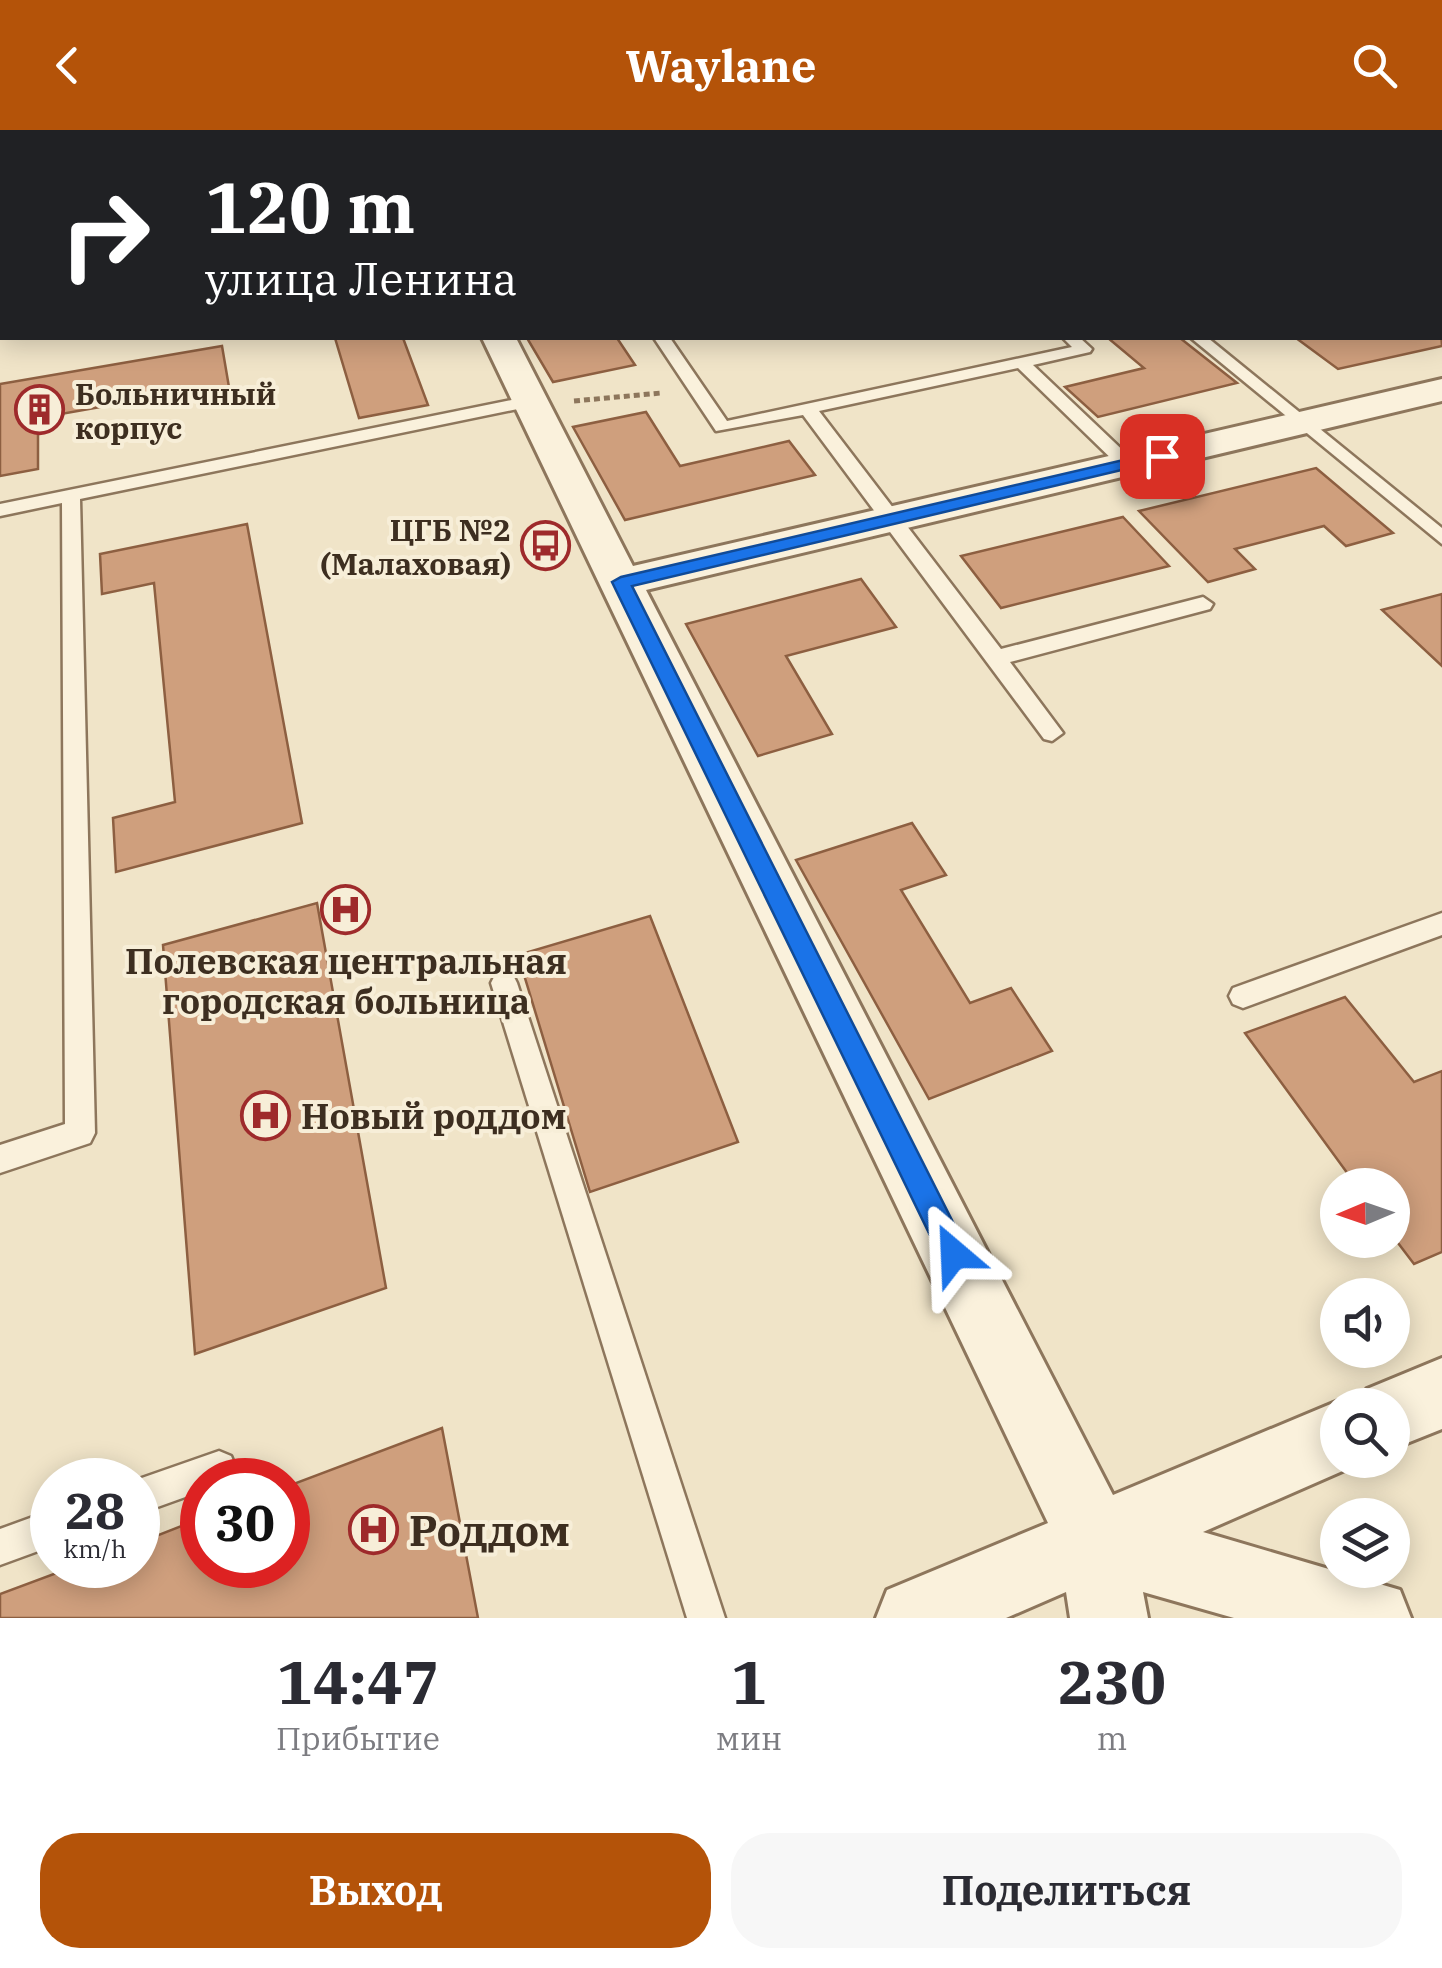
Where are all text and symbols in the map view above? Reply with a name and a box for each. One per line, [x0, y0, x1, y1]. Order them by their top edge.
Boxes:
text: Waylane [626, 36, 816, 94]
icon: back [40, 38, 95, 93]
icon: search [1347, 38, 1402, 93]
text: 120 m [205, 161, 415, 252]
icon: right [40, 170, 170, 300]
text: улица Ленина [205, 249, 517, 307]
place label: Больничный корпус [75, 374, 276, 447]
building icon: Больничный корпус [14, 384, 66, 436]
pin [1120, 414, 1205, 499]
icon: arrive [1135, 429, 1190, 484]
place label: ЦГБ №2 (Малаховая) [320, 510, 511, 583]
bus stop icon: ЦГБ №2 (Малаховая) [520, 520, 572, 572]
hospital icon: Полевская центральная городская больница [320, 883, 372, 935]
place label: Полевская центральная городская больница [125, 938, 567, 1024]
hospital icon: Новый роддом [240, 1090, 292, 1142]
place label: Новый роддом [301, 1093, 567, 1139]
north arrow [1320, 1168, 1410, 1258]
map controls [1320, 1168, 1410, 1588]
position arrow [902, 1202, 1006, 1306]
button: sound [1320, 1278, 1410, 1368]
button: search [1320, 1388, 1410, 1478]
speed limit sign: 30 [180, 1458, 310, 1588]
text: 28 [65, 1478, 125, 1543]
button: layers [1320, 1498, 1410, 1588]
place label: Роддом [409, 1503, 570, 1558]
hospital icon: Роддом [348, 1504, 400, 1556]
text: km/h [63, 1532, 127, 1565]
text: 14:47 [277, 1642, 439, 1721]
text: 1 [731, 1642, 767, 1721]
text: 230 [1058, 1642, 1166, 1721]
text: Прибытие [276, 1717, 440, 1759]
text: мин [716, 1717, 782, 1759]
text: m [1097, 1717, 1127, 1759]
button: Выход [40, 1833, 711, 1948]
button: Поделиться [731, 1833, 1402, 1948]

